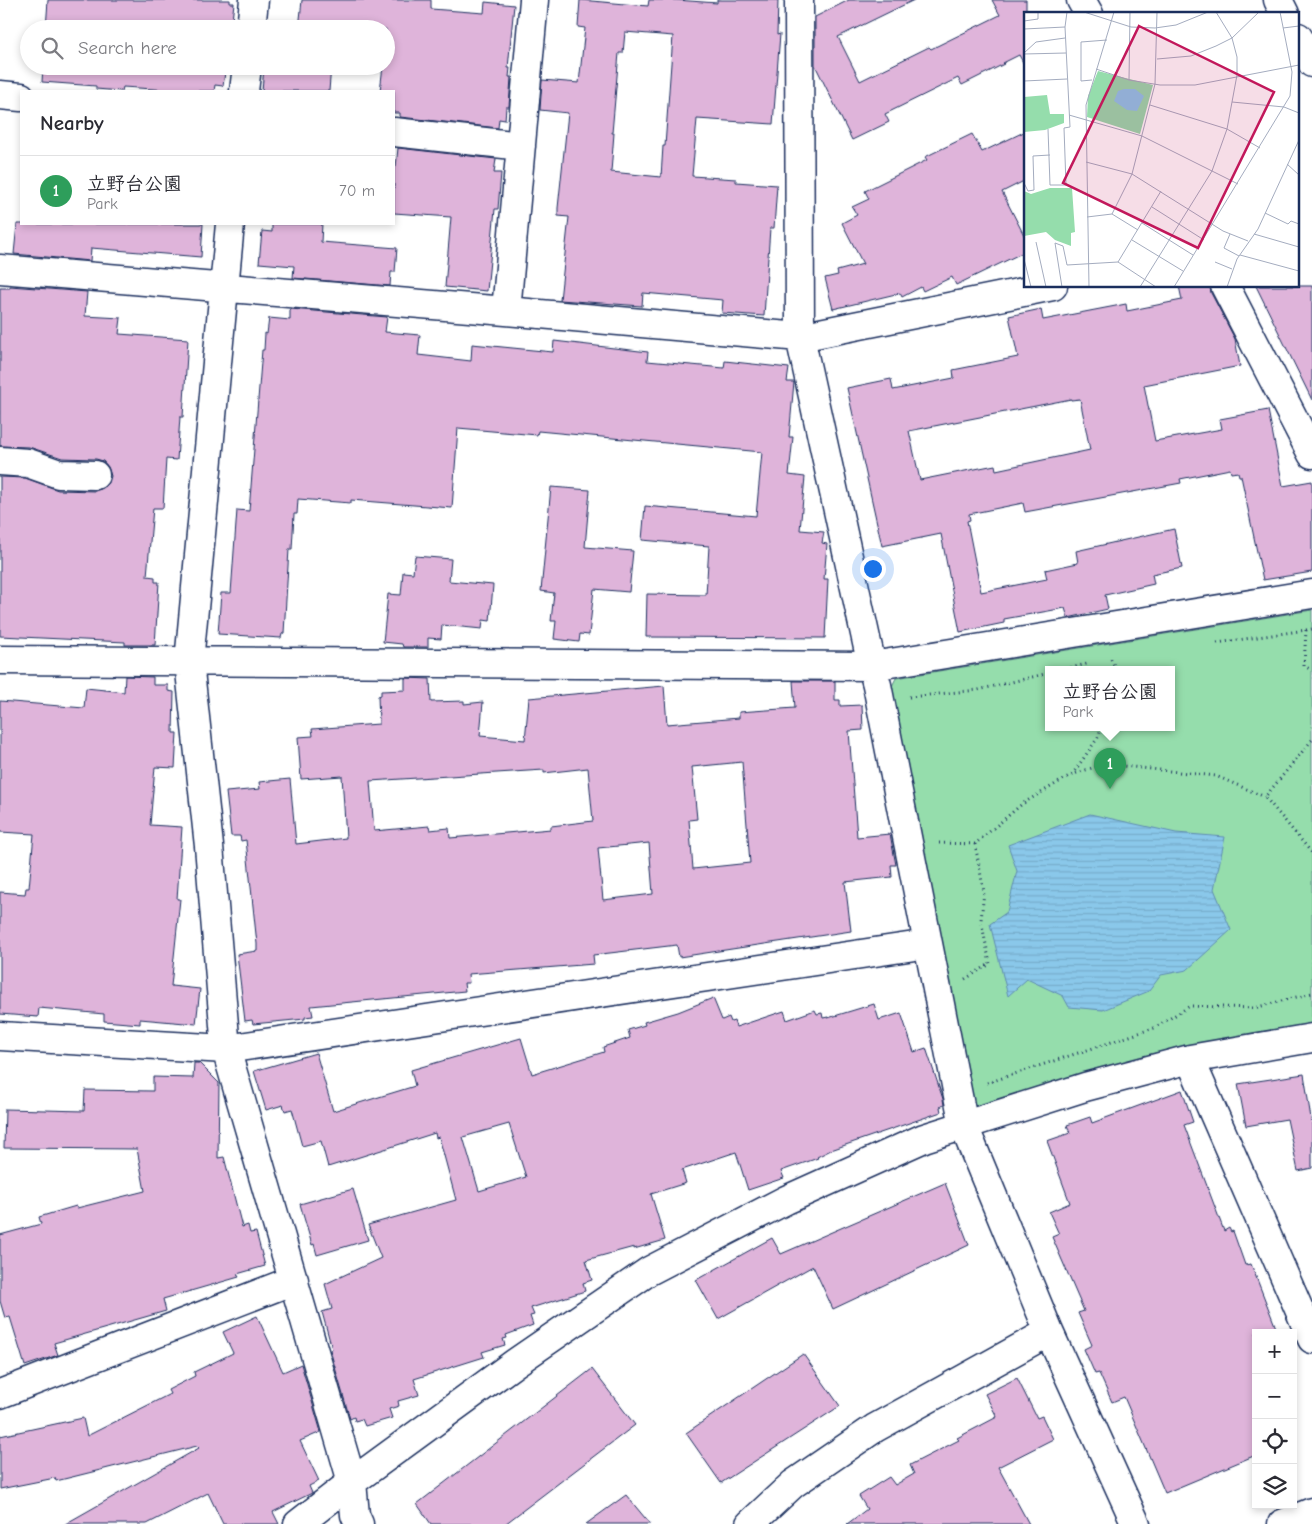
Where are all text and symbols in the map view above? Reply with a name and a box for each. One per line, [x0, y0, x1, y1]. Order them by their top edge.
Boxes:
inset map [1024, 12, 1300, 288]
search box [20, 20, 395, 75]
icon: search [38, 34, 66, 62]
text: Search here [78, 37, 177, 59]
text: Nearby [40, 111, 104, 135]
text: 立野台公園 [87, 173, 182, 195]
text: 1 [53, 182, 59, 200]
text: 70 m [339, 182, 375, 200]
text: Park [87, 195, 118, 213]
your location [860, 556, 886, 582]
popup [1045, 666, 1175, 731]
text: 立野台公園 [1062, 681, 1158, 703]
text: Park [1062, 703, 1093, 721]
pin: 1 [1094, 748, 1126, 789]
map controls [1252, 1329, 1297, 1509]
button: + [1252, 1329, 1297, 1374]
button: − [1252, 1374, 1297, 1419]
button: locate [1252, 1419, 1297, 1464]
button: layers [1252, 1464, 1297, 1509]

